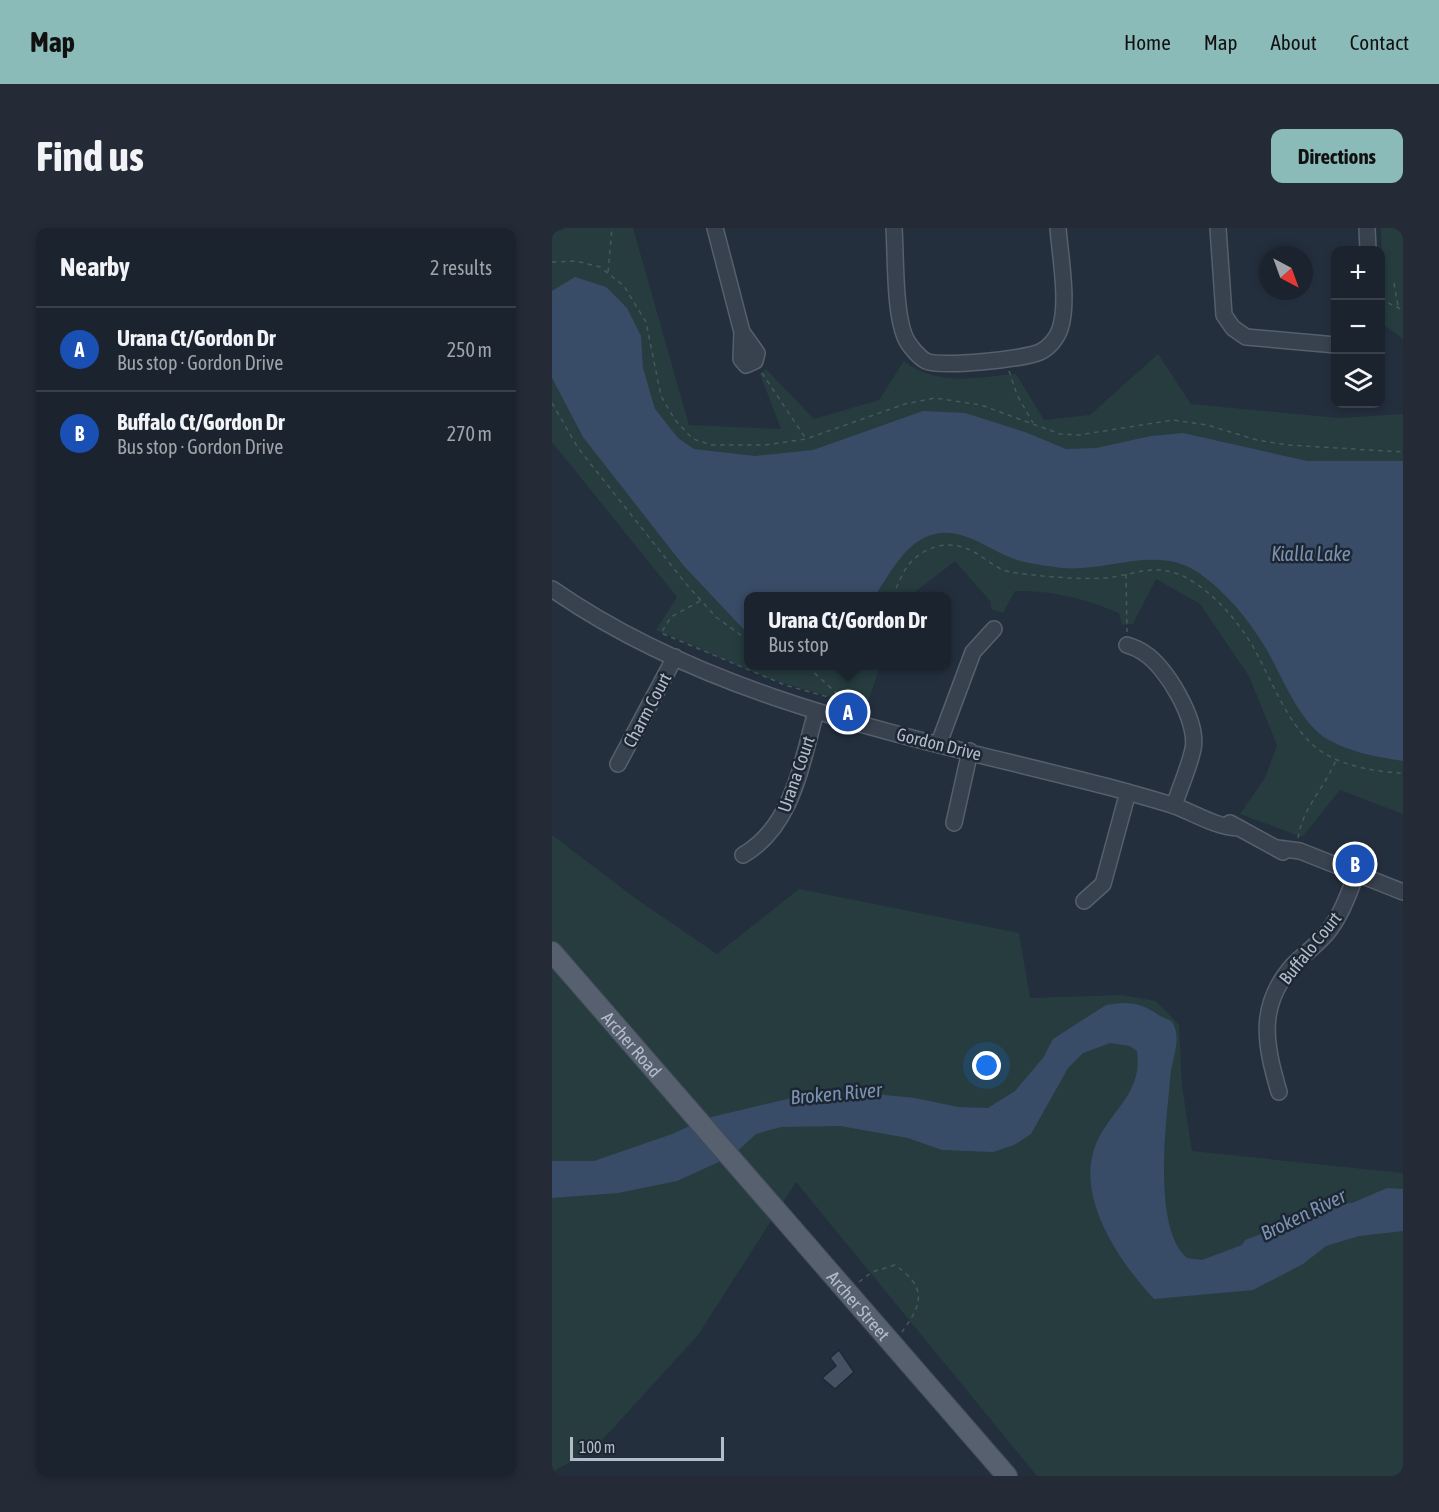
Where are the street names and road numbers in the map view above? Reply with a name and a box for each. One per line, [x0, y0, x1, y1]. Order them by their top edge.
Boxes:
street label: Charm Court [619, 669, 675, 751]
street label: Gordon Drive [895, 723, 983, 765]
street label: Urana Court [773, 733, 819, 815]
street label: Buffalo Court [1275, 908, 1345, 988]
street label: Archer Road [598, 1007, 666, 1081]
street label: Archer Street [823, 1266, 895, 1344]

